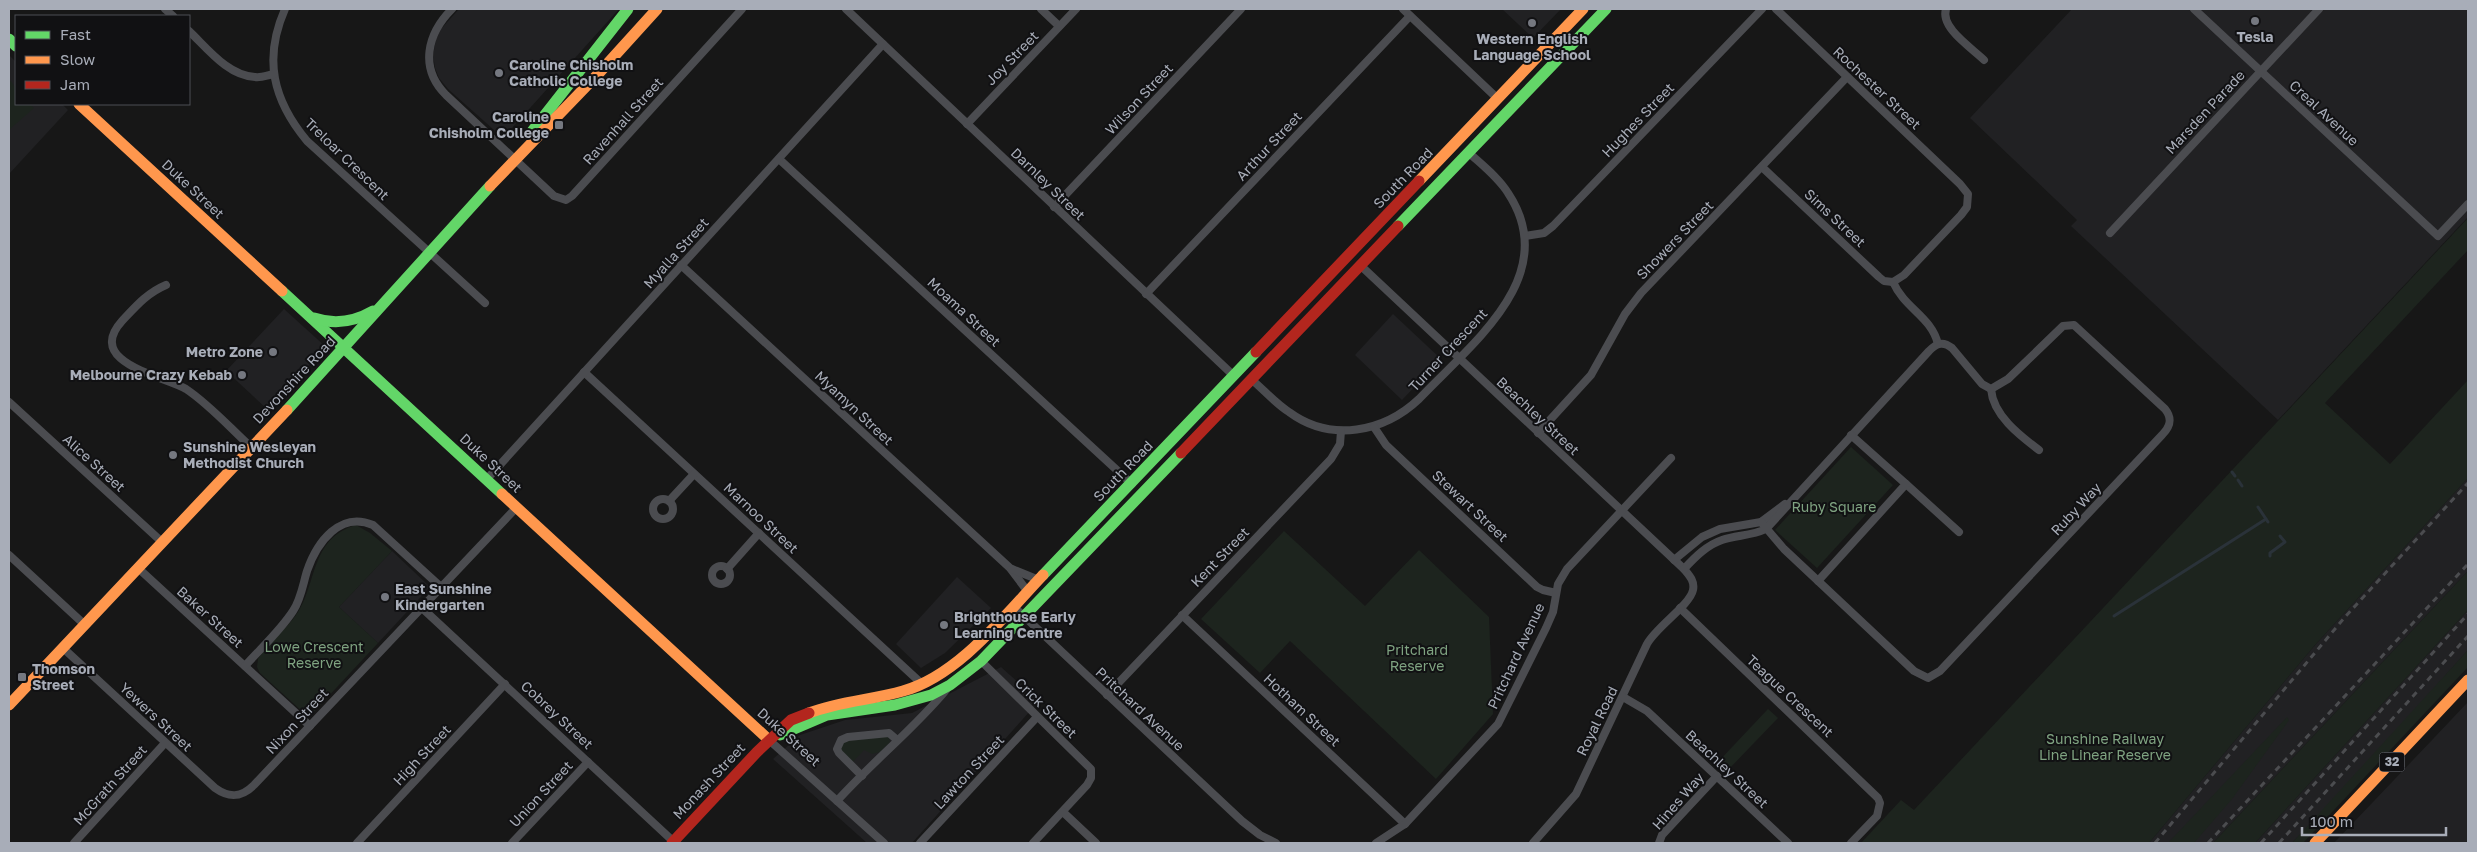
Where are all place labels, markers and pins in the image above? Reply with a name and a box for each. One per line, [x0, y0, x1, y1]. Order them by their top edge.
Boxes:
marker: Tesla [2249, 15, 2261, 27]
marker: Western English Language School [1526, 17, 1538, 29]
place label: Tesla [2237, 28, 2273, 45]
place label: Western English Language School [1473, 30, 1591, 63]
place label: Caroline Chisholm Catholic College [509, 56, 633, 89]
marker: Caroline Chisholm Catholic College [493, 67, 505, 79]
place label: Caroline Chisholm College [429, 108, 549, 141]
marker: Caroline Chisholm College [553, 119, 565, 131]
place label: Metro Zone [186, 343, 263, 360]
marker: Metro Zone [267, 346, 279, 358]
place label: Melbourne Crazy Kebab [70, 366, 232, 383]
marker: Melbourne Crazy Kebab [236, 369, 248, 381]
place label: Sunshine Wesleyan Methodist Church [183, 438, 316, 471]
marker: Sunshine Wesleyan Methodist Church [167, 449, 179, 461]
place label: East Sunshine Kindergarten [395, 580, 492, 613]
marker: East Sunshine Kindergarten [379, 591, 391, 603]
place label: Brighthouse Early Learning Centre [954, 608, 1076, 641]
marker: Brighthouse Early Learning Centre [938, 619, 950, 631]
place label: Thomson Street [32, 660, 95, 693]
marker: Thomson Street [16, 671, 28, 683]

